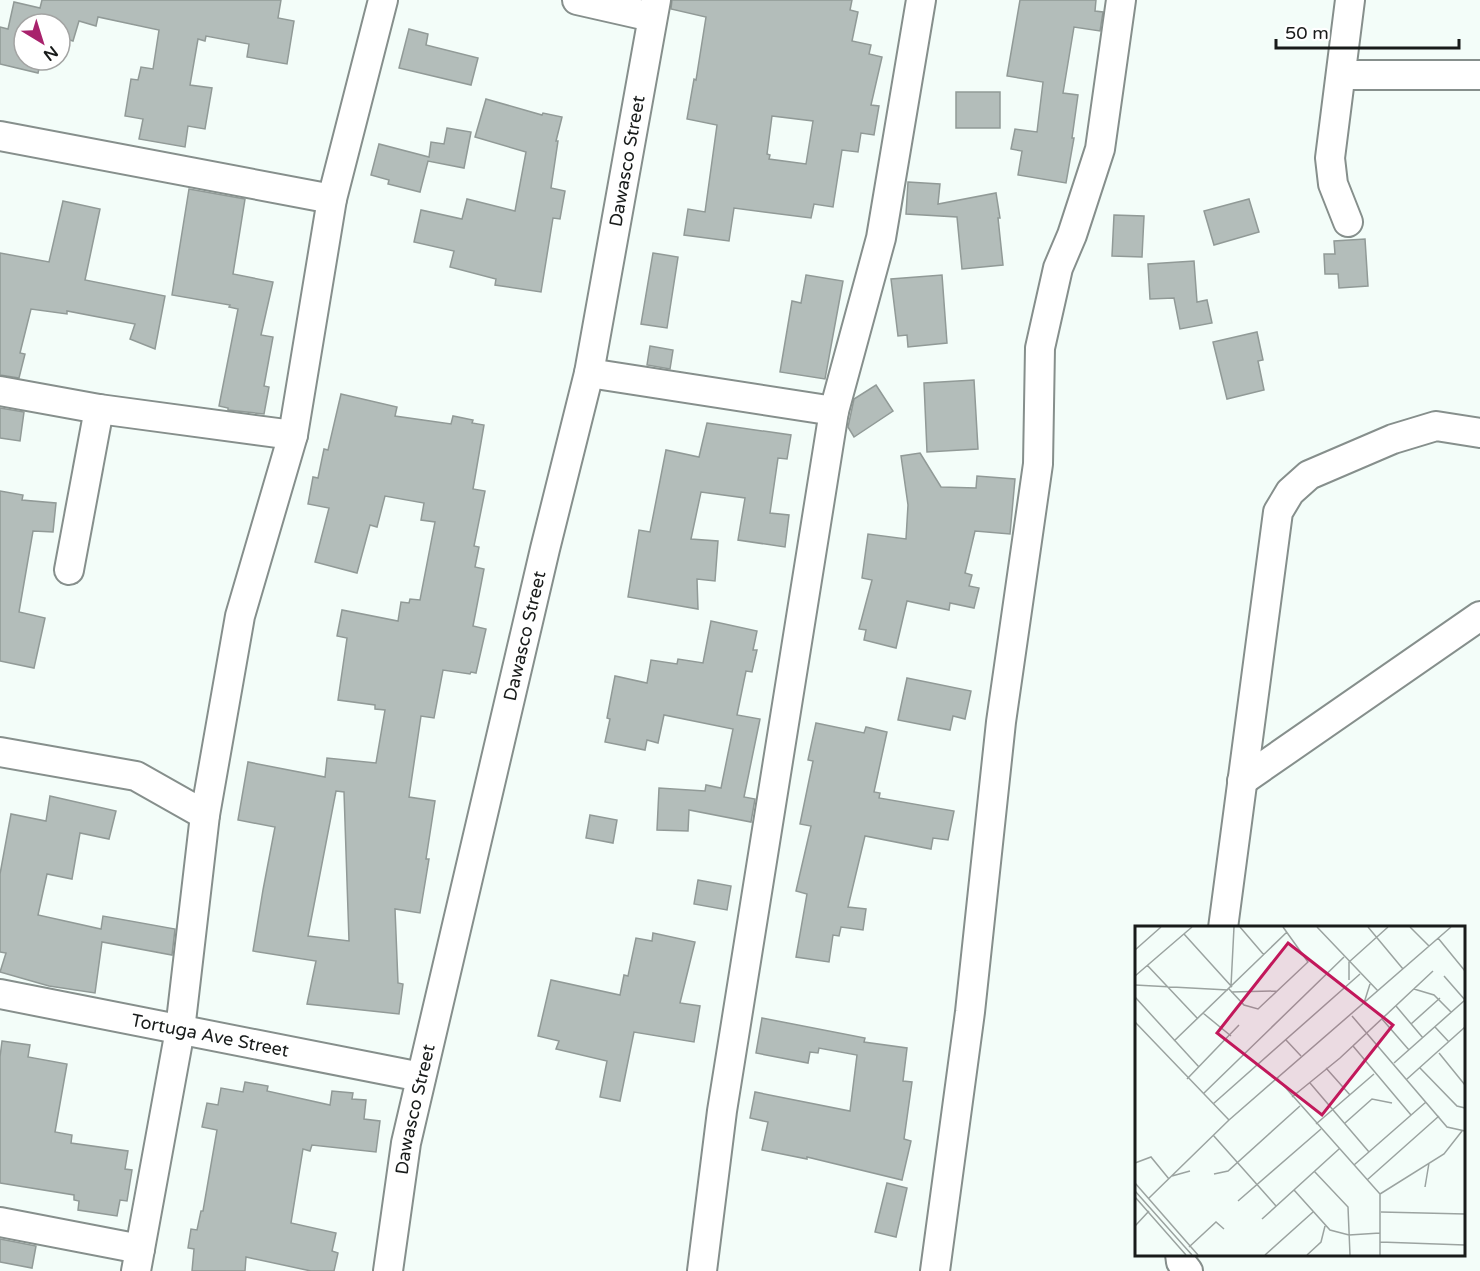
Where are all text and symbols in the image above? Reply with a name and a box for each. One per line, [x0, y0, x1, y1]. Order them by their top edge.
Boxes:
north arrow [12, 12, 72, 72]
scale bar [1276, 12, 1459, 50]
text: 50 m [1285, 22, 1329, 44]
text: N [39, 41, 62, 65]
street label: Dawasco Street [604, 94, 650, 228]
street label: Dawasco Street [499, 569, 551, 703]
inset map [1135, 926, 1465, 1256]
street label: Tortuga Ave Street [129, 1009, 291, 1062]
street label: Dawasco Street [391, 1042, 440, 1176]

